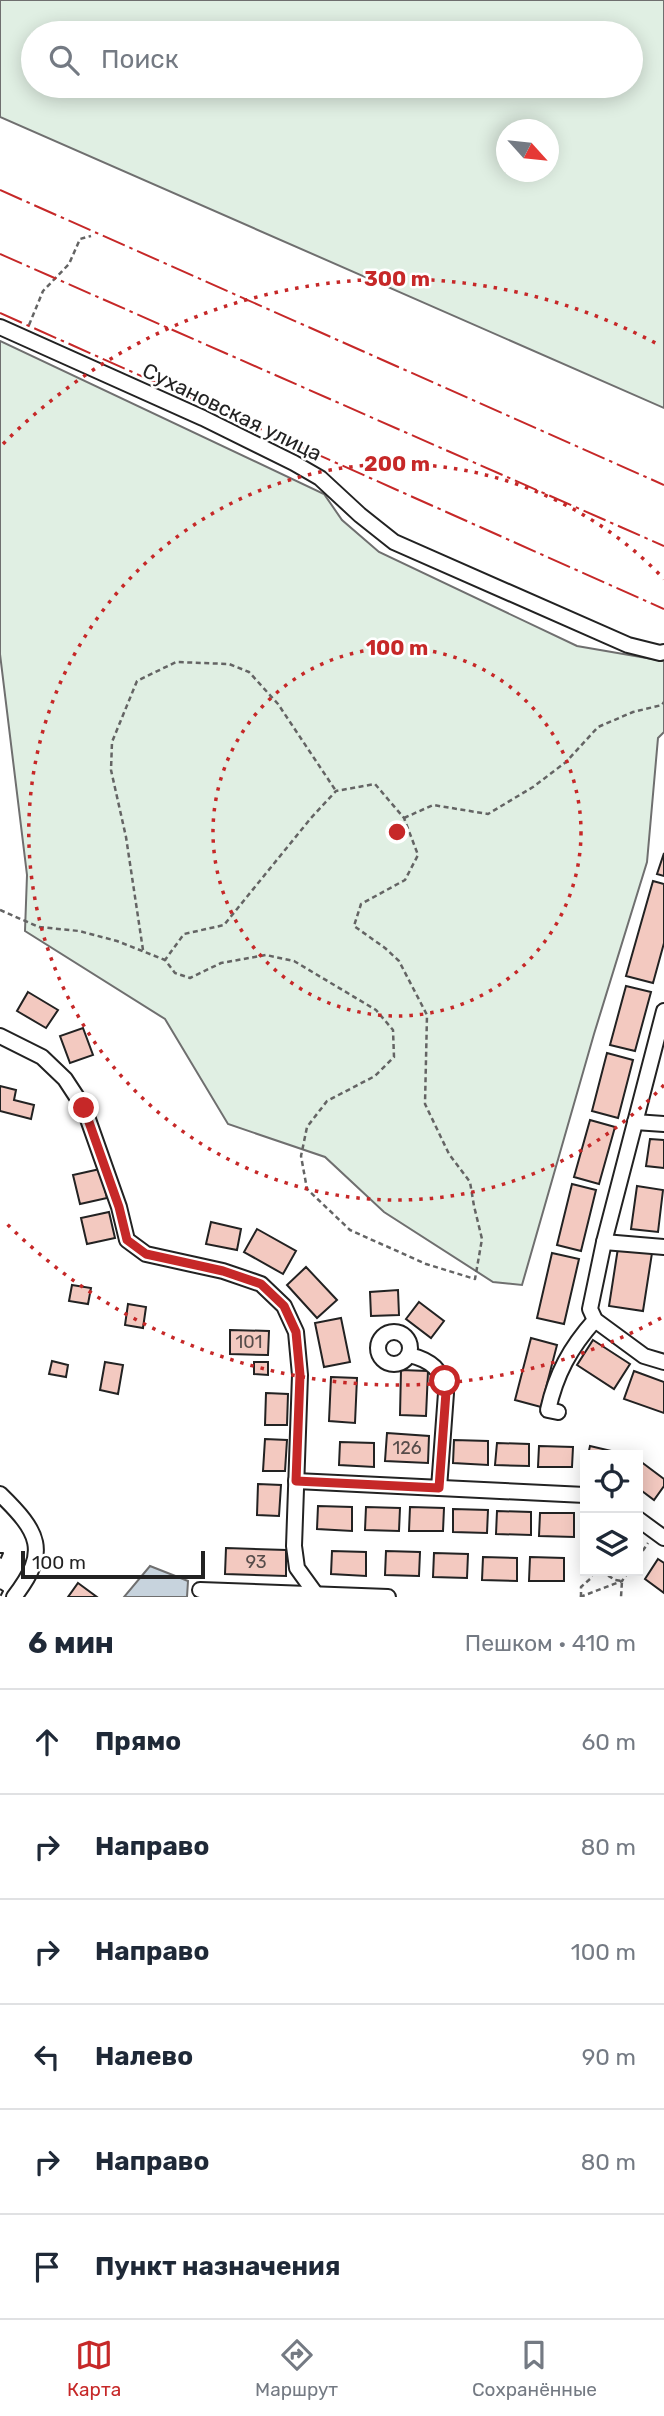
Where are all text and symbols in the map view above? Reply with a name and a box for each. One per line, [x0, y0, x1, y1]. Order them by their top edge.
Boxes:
search box [21, 21, 643, 98]
icon: search [45, 41, 83, 79]
text: Поиск [101, 44, 179, 75]
north arrow [496, 119, 559, 182]
text: 300 m [364, 266, 430, 291]
street label: Сухановская улица [138, 357, 326, 466]
text: 200 m [364, 451, 430, 476]
text: 100 m [366, 635, 428, 660]
centre of rings [385, 820, 409, 844]
route end [68, 1092, 99, 1123]
house number: 101 [236, 1331, 262, 1353]
route start [429, 1365, 460, 1396]
house number: 126 [392, 1437, 422, 1459]
map controls [580, 1450, 643, 1576]
button: locate [580, 1450, 643, 1513]
button: layers [580, 1513, 643, 1576]
scale bar [21, 1548, 205, 1580]
text: 100 m [32, 1551, 86, 1574]
house number: 93 [245, 1551, 267, 1573]
text: 6 мин [28, 1625, 114, 1661]
text: Пешком · 410 m [465, 1629, 636, 1657]
icon: ahead [28, 1723, 66, 1761]
text: Прямо [95, 1726, 181, 1757]
text: 60 m [581, 1728, 636, 1756]
icon: right [28, 1828, 66, 1866]
text: Направо [95, 1831, 209, 1862]
text: 80 m [581, 1833, 636, 1861]
icon: right [28, 1933, 66, 1971]
text: Направо [95, 1936, 209, 1967]
text: 100 m [571, 1938, 636, 1966]
icon: left [28, 2038, 66, 2076]
text: Налево [95, 2041, 193, 2072]
text: 90 m [582, 2043, 636, 2071]
icon: right [28, 2143, 66, 2181]
text: Направо [95, 2146, 209, 2177]
text: 80 m [581, 2148, 636, 2176]
icon: arrive [28, 2248, 66, 2286]
text: Пункт назначения [95, 2251, 340, 2282]
tab: Карта [67, 2336, 121, 2401]
tab: Маршрут [255, 2336, 338, 2401]
tab: Сохранённые [472, 2336, 597, 2401]

